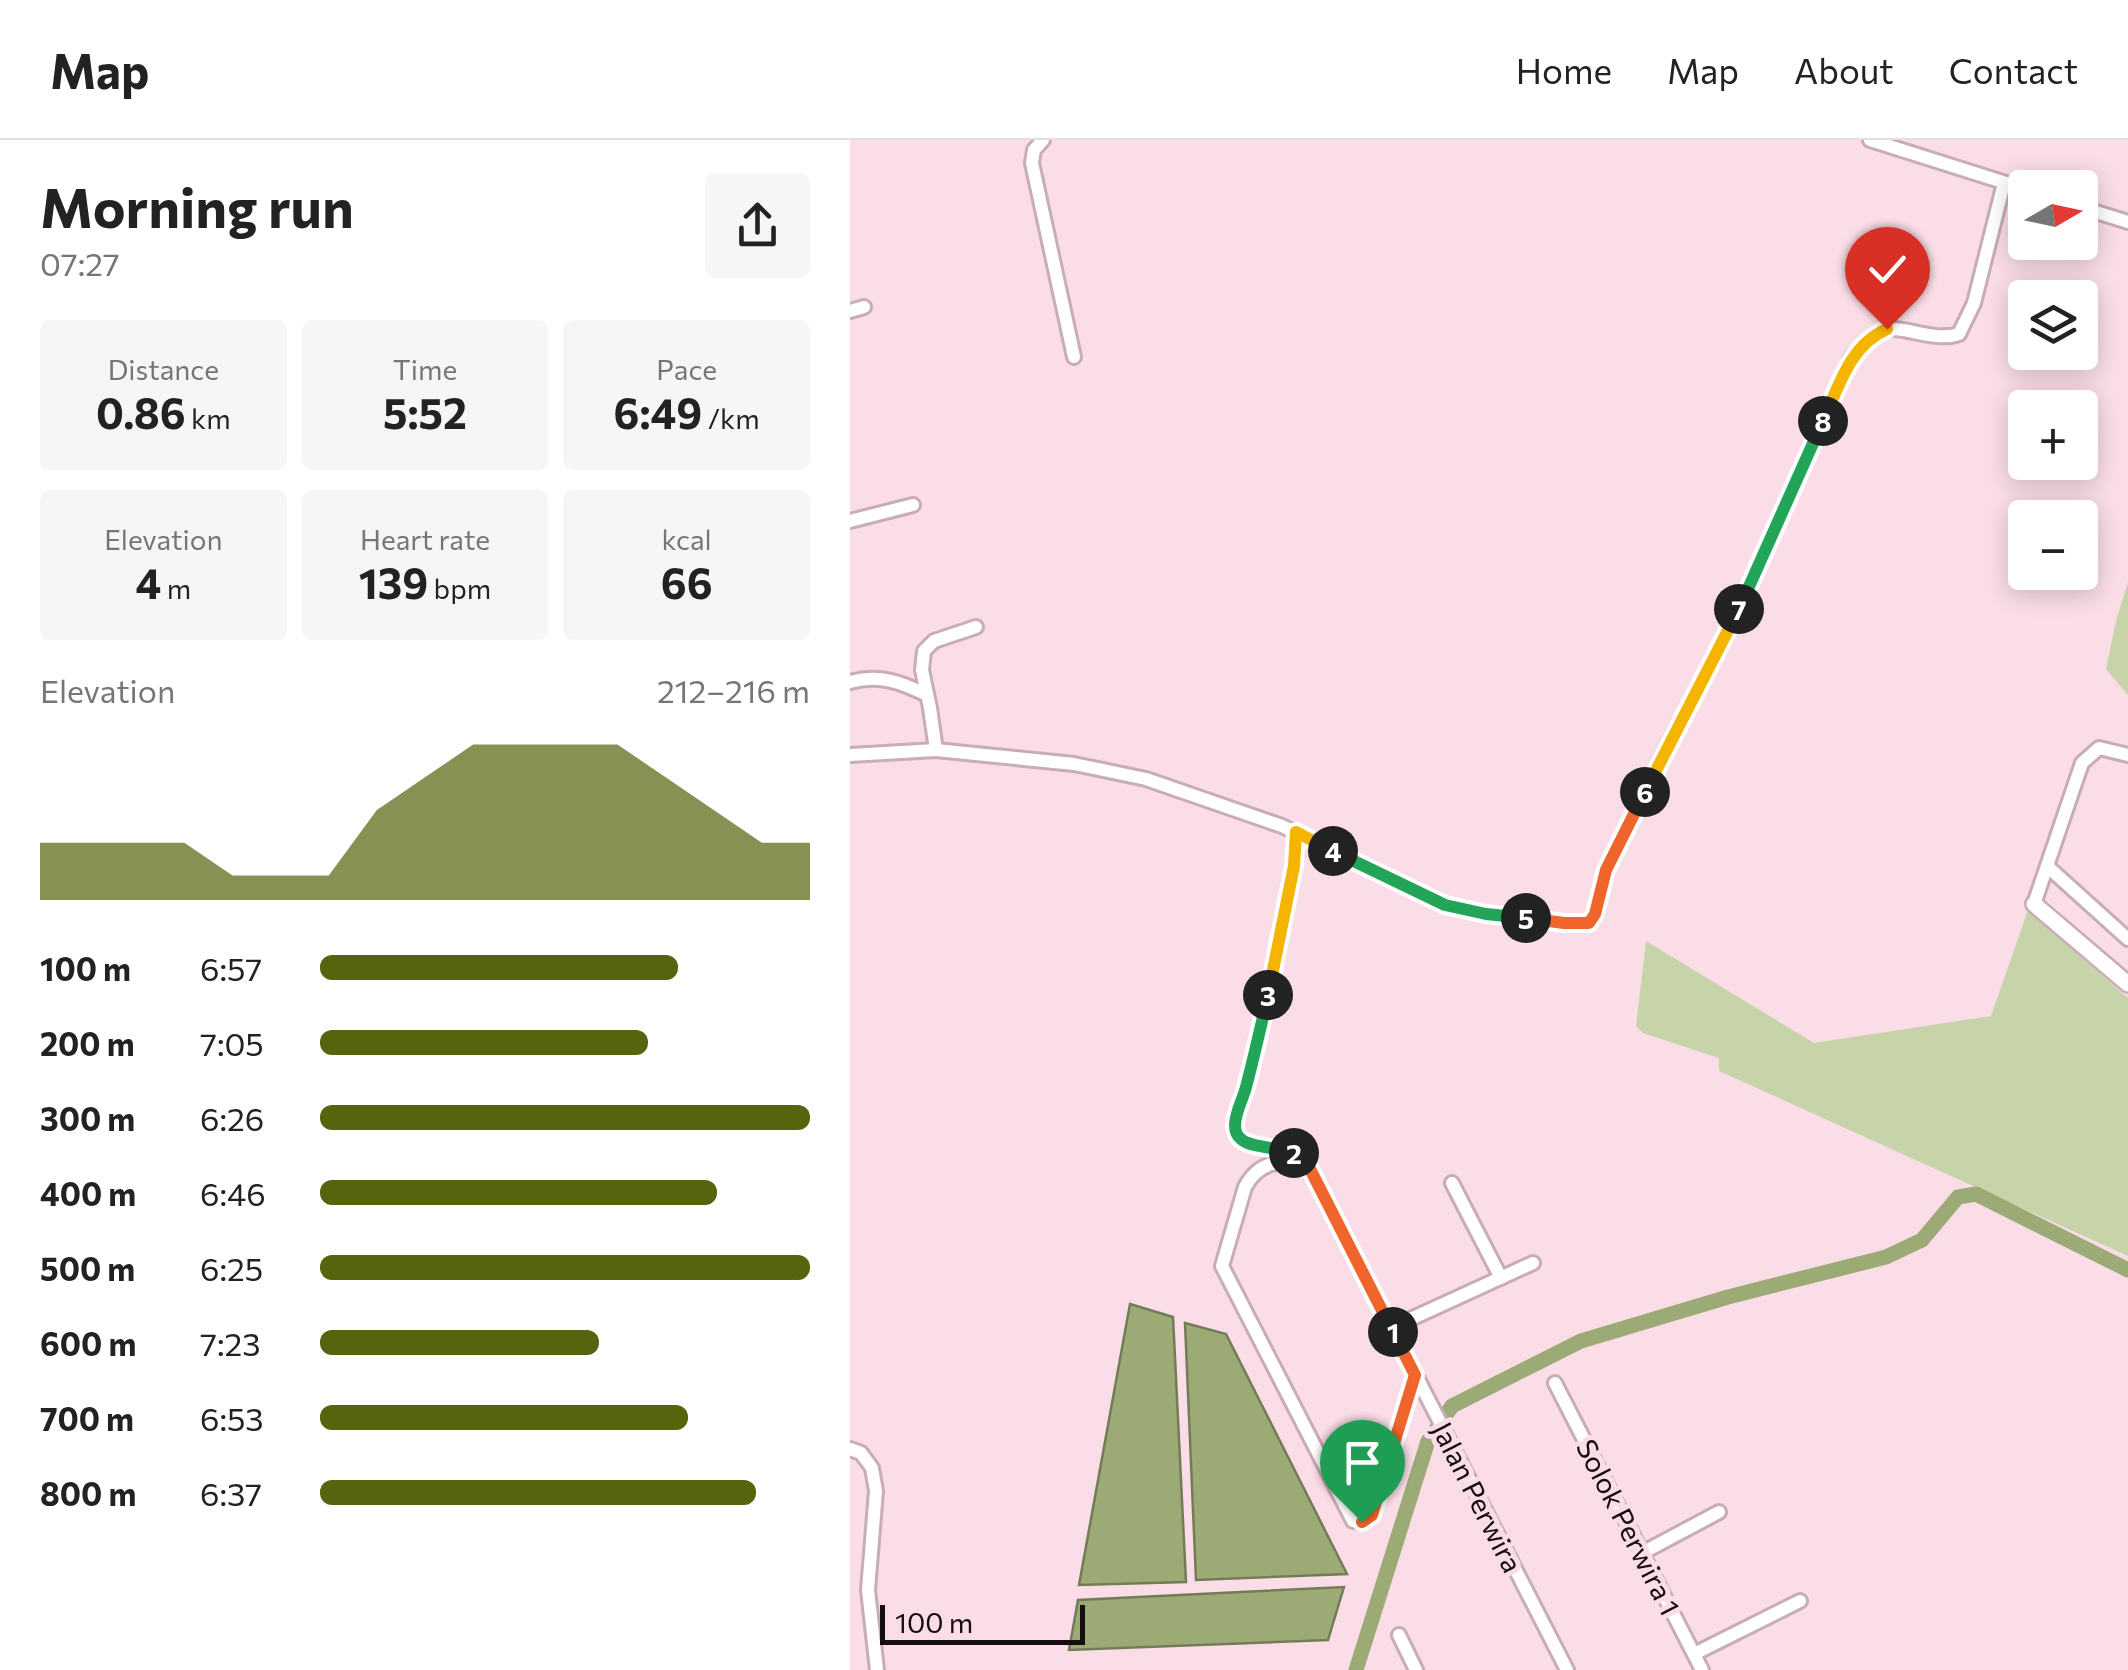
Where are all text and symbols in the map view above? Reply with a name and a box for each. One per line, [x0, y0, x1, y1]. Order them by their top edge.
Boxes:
text: Map [50, 40, 149, 99]
text: Home [1516, 48, 1612, 91]
text: Map [1667, 48, 1739, 91]
text: About [1794, 48, 1894, 91]
text: Contact [1949, 48, 2078, 91]
north arrow [2008, 170, 2098, 260]
map controls [2008, 170, 2098, 590]
text: Morning run [40, 172, 354, 239]
button: share [705, 173, 810, 278]
pin [1845, 227, 1930, 330]
icon: check [1860, 242, 1915, 297]
text: 07:27 [40, 243, 120, 283]
button: layers [2008, 280, 2098, 370]
text: Distance [108, 352, 219, 386]
text: Time [393, 352, 457, 386]
text: Pace [656, 352, 717, 386]
text: 0.86 [96, 386, 186, 438]
text: 5:52 [383, 386, 467, 438]
text: 6:49 [614, 386, 702, 438]
button: + [2008, 390, 2098, 480]
pin: 8 [1798, 396, 1848, 446]
text: km [186, 401, 231, 435]
text: /km [702, 401, 760, 435]
text: 8 [1814, 404, 1832, 438]
button: − [2008, 500, 2098, 590]
text: Elevation [104, 522, 222, 556]
text: Heart rate [360, 522, 490, 556]
text: kcal [662, 522, 712, 556]
text: 4 [136, 556, 161, 608]
text: 139 [359, 556, 428, 608]
text: 66 [661, 556, 713, 608]
text: m [161, 571, 191, 605]
text: bpm [428, 571, 491, 605]
pin: 7 [1714, 584, 1764, 634]
text: 7 [1731, 592, 1747, 626]
text: Elevation [40, 670, 175, 710]
text: 212–216 m [657, 670, 810, 710]
pin: 6 [1620, 767, 1670, 817]
text: 6 [1636, 775, 1654, 809]
pin: 4 [1308, 826, 1358, 876]
text: 4 [1324, 834, 1342, 868]
pin: 5 [1501, 893, 1551, 943]
text: 5 [1518, 901, 1534, 935]
text: 100 m [40, 948, 131, 988]
text: 6:57 [200, 948, 262, 988]
pin: 3 [1243, 970, 1293, 1020]
text: 3 [1260, 978, 1276, 1012]
text: 200 m [40, 1023, 135, 1063]
text: 7:05 [200, 1023, 264, 1063]
text: 300 m [40, 1098, 135, 1138]
text: 6:26 [200, 1098, 264, 1138]
pin: 2 [1269, 1128, 1319, 1178]
text: 2 [1286, 1136, 1302, 1170]
text: 400 m [40, 1173, 136, 1213]
text: 6:46 [200, 1173, 266, 1213]
text: 500 m [40, 1248, 135, 1288]
text: 6:25 [200, 1248, 263, 1288]
pin: 1 [1368, 1307, 1418, 1357]
text: 1 [1387, 1315, 1399, 1349]
text: 600 m [40, 1323, 136, 1363]
text: 7:23 [200, 1323, 260, 1363]
text: 700 m [40, 1398, 134, 1438]
text: 6:53 [200, 1398, 264, 1438]
street label: Jalan Perwira [1426, 1416, 1530, 1578]
pin [1320, 1420, 1405, 1523]
street label: Solok Perwira 1 [1570, 1433, 1688, 1621]
icon: arrive [1335, 1435, 1390, 1490]
text: 800 m [40, 1473, 136, 1513]
text: 6:37 [200, 1473, 262, 1513]
scale bar [880, 1600, 1085, 1644]
text: 100 m [895, 1605, 973, 1639]

